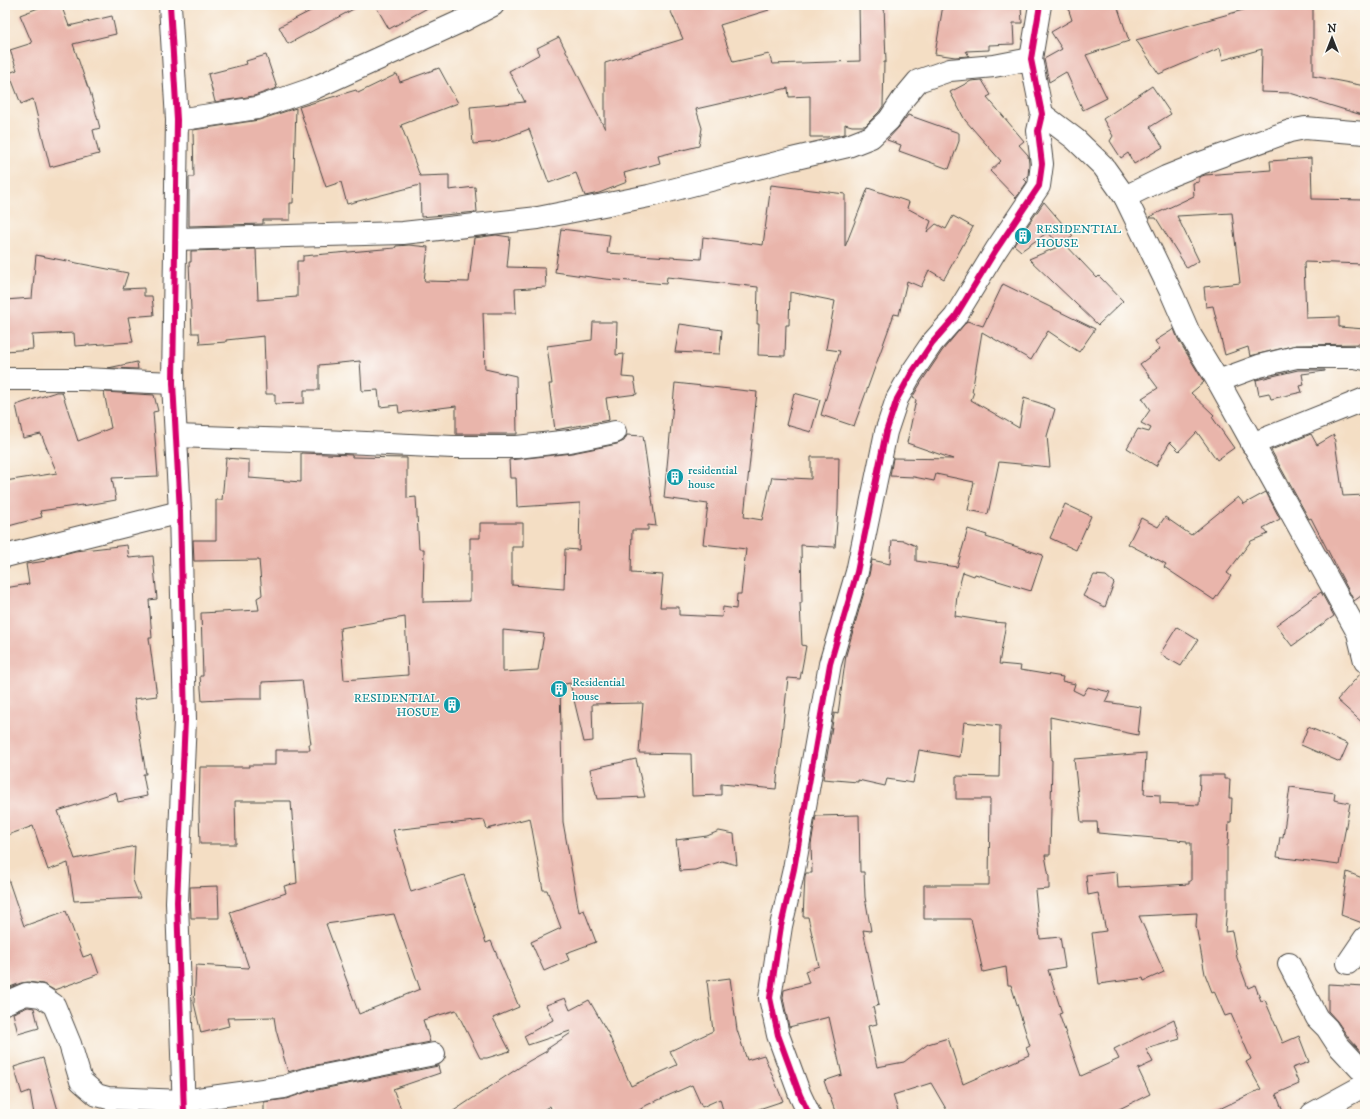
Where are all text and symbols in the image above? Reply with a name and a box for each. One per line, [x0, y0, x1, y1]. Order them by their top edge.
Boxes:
north arrow [1312, 18, 1352, 58]
text: N [1327, 22, 1337, 36]
place label: RESIDENTIAL HOUSE [1036, 222, 1122, 251]
building icon: RESIDENTIAL HOUSE [1013, 226, 1033, 246]
place label: residential house [688, 463, 738, 492]
building icon: residential house [665, 467, 685, 487]
place label: Residential house [572, 675, 625, 704]
building icon: Residential house [549, 679, 569, 699]
place label: RESIDENTIAL HOSUE [354, 691, 440, 720]
building icon: RESIDENTIAL HOSUE [442, 695, 462, 715]

